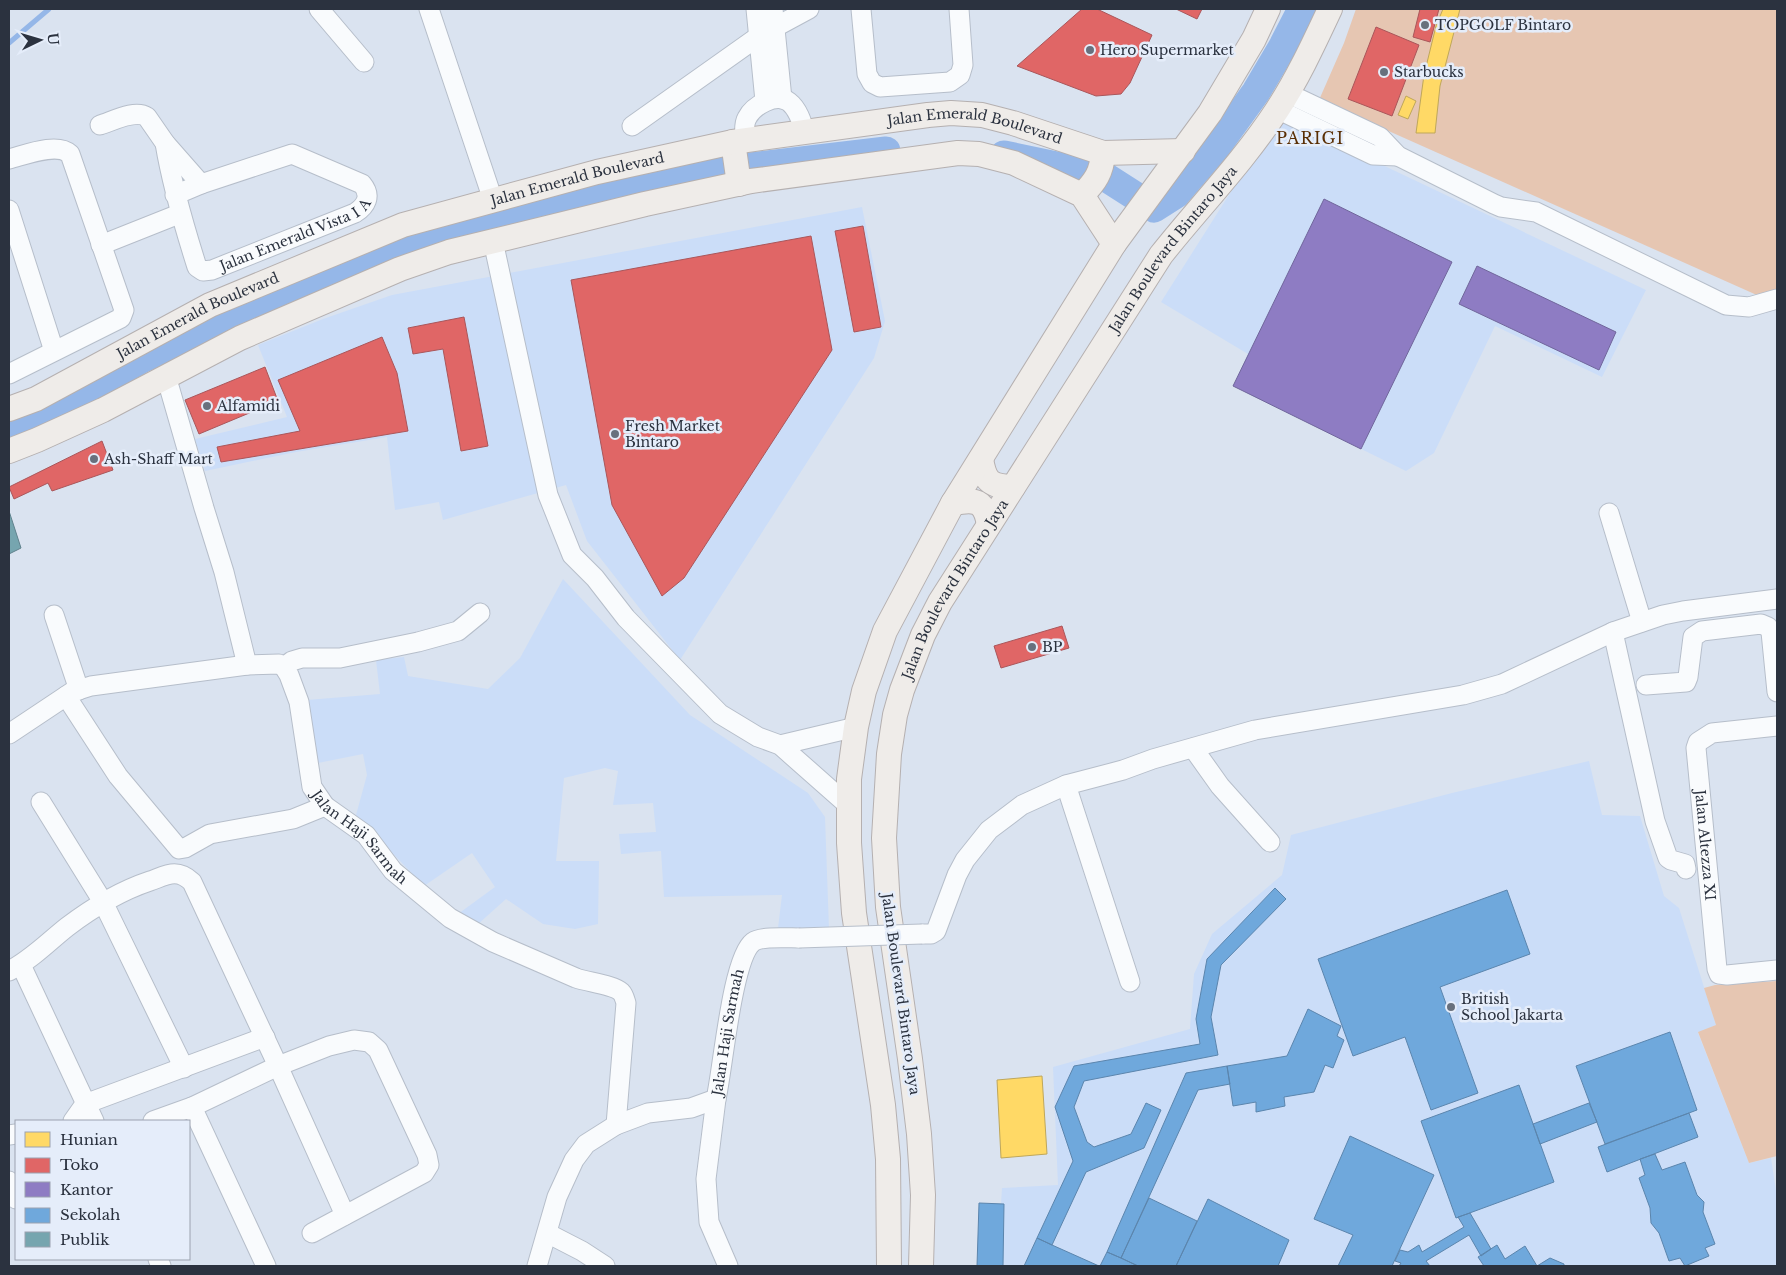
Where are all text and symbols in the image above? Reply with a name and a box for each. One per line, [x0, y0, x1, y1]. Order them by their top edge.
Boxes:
north arrow [15, 15, 65, 65]
place label: TOPGOLF Bintaro [1435, 16, 1571, 34]
marker: TOPGOLF Bintaro [1419, 19, 1431, 31]
text: U [43, 32, 63, 46]
place label: Hero Supermarket [1100, 41, 1235, 59]
marker: Hero Supermarket [1084, 44, 1096, 56]
place label: Starbucks [1394, 63, 1464, 81]
marker: Starbucks [1378, 66, 1390, 78]
street label: Jalan Emerald Boulevard [884, 104, 1065, 148]
district label: PARIGI [1276, 128, 1344, 148]
street label: Jalan Emerald Boulevard [487, 148, 666, 210]
street label: Jalan Boulevard Bintaro Jaya [1104, 162, 1241, 338]
street label: Jalan Emerald Vista I A [215, 195, 375, 276]
street label: Jalan Emerald Boulevard [112, 268, 282, 364]
place label: Alfamidi [216, 397, 280, 415]
marker: Alfamidi [201, 400, 213, 412]
place label: Fresh Market Bintaro [625, 417, 721, 451]
marker: Fresh Market Bintaro [609, 428, 621, 440]
place label: Ash-Shaff Mart [103, 450, 214, 468]
marker: Ash-Shaff Mart [88, 453, 100, 465]
street label: Jalan Boulevard Bintaro Jaya [897, 496, 1012, 684]
place label: BP [1042, 638, 1063, 656]
marker: BP [1026, 641, 1038, 653]
street label: Jalan Haji Sarmah [307, 785, 411, 888]
street label: Jalan Altezza XI [1691, 787, 1719, 902]
street label: Jalan Boulevard Bintaro Jaya [878, 890, 924, 1096]
street label: Jalan Haji Sarmah [708, 966, 748, 1099]
place label: British School Jakarta [1461, 990, 1563, 1024]
marker: British School Jakarta [1445, 1001, 1457, 1013]
legend [15, 1120, 190, 1260]
text: Hunian [60, 1130, 118, 1149]
text: Toko [60, 1155, 99, 1174]
text: Kantor [60, 1180, 114, 1199]
text: Sekolah [60, 1205, 120, 1224]
text: Publik [60, 1230, 110, 1249]

